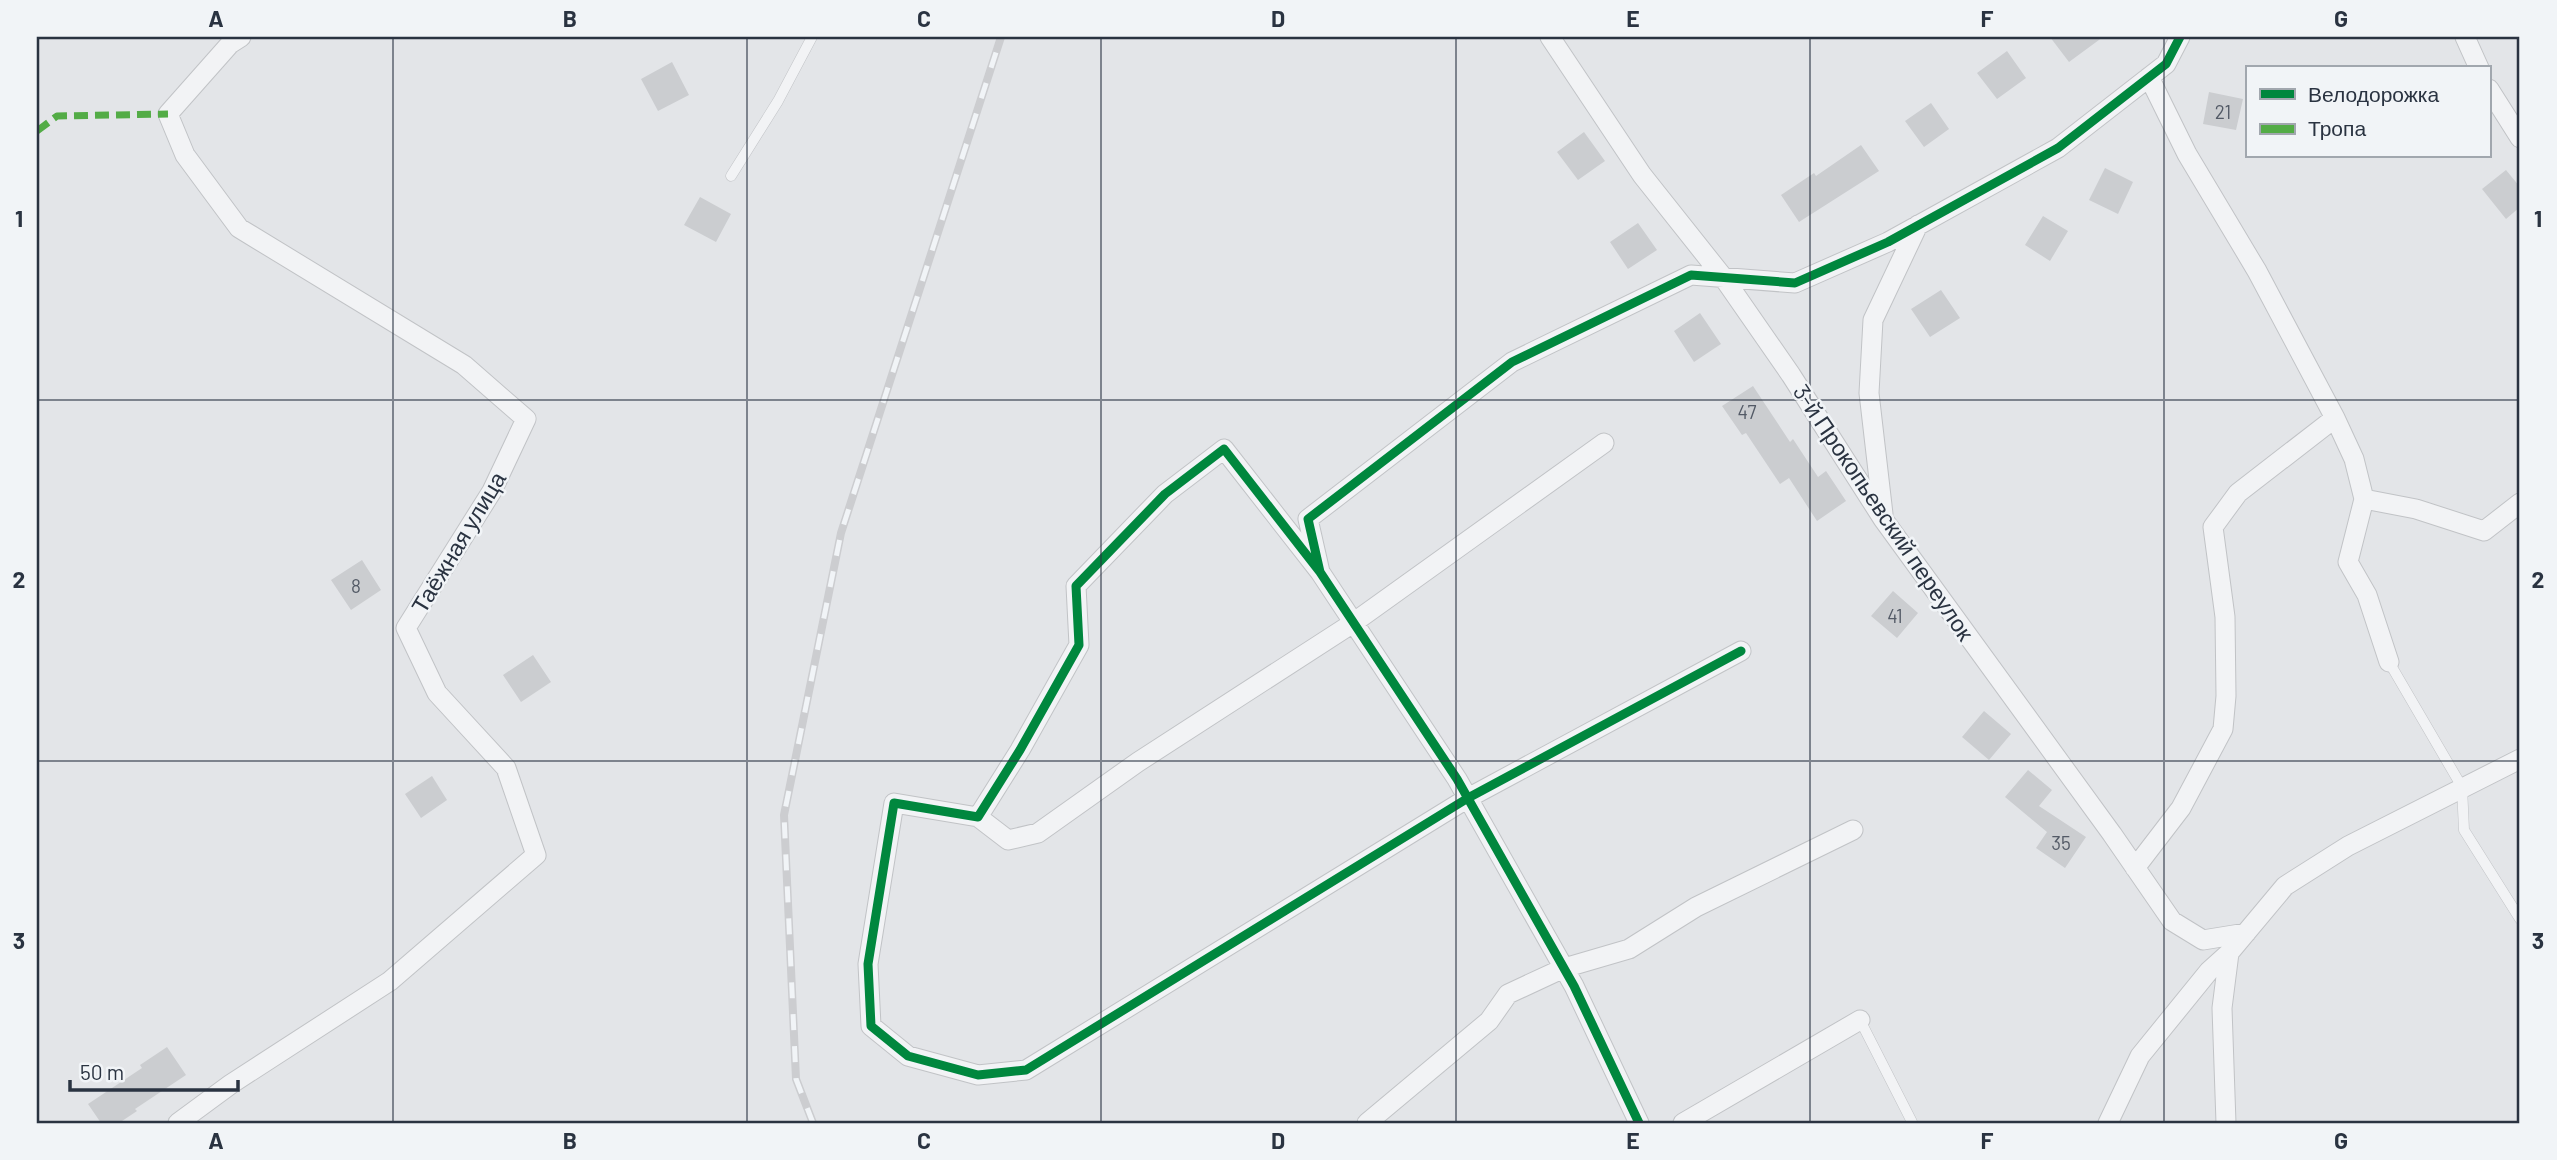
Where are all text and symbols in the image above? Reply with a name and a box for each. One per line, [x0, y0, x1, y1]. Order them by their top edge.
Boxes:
text: A [208, 4, 224, 32]
text: B [563, 4, 577, 32]
text: C [917, 4, 931, 32]
text: D [1271, 4, 1285, 32]
text: E [1626, 4, 1640, 32]
text: F [1981, 4, 1994, 32]
text: G [2334, 4, 2348, 32]
legend [2246, 66, 2490, 158]
text: Велодорожка [2308, 81, 2439, 106]
house number: 21 [2215, 100, 2231, 123]
text: Тропа [2308, 115, 2366, 140]
text: 1 [15, 204, 23, 232]
text: 1 [2534, 204, 2542, 232]
street label: 3-й Прокопьевский переулок [1788, 379, 1981, 646]
house number: 47 [1738, 400, 1756, 423]
street label: Таёжная улица [405, 466, 511, 618]
text: 2 [13, 565, 25, 593]
text: 2 [2532, 565, 2544, 593]
house number: 8 [351, 574, 361, 597]
house number: 41 [1887, 604, 1903, 627]
house number: 35 [2051, 831, 2071, 854]
text: 3 [13, 926, 25, 954]
text: 3 [2532, 926, 2544, 954]
scale bar [70, 1048, 238, 1092]
text: 50 m [80, 1059, 124, 1084]
text: A [208, 1126, 224, 1154]
text: B [563, 1126, 577, 1154]
text: C [917, 1126, 931, 1154]
text: D [1271, 1126, 1285, 1154]
text: E [1626, 1126, 1640, 1154]
text: F [1981, 1126, 1994, 1154]
text: G [2334, 1126, 2348, 1154]

